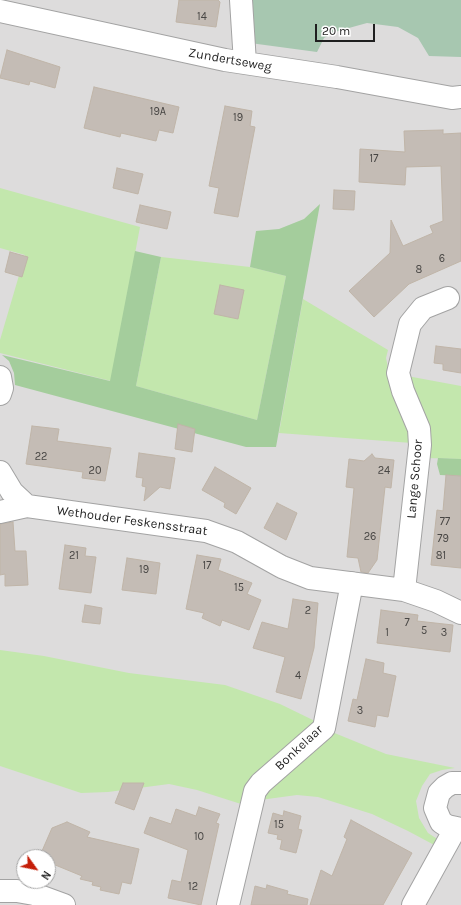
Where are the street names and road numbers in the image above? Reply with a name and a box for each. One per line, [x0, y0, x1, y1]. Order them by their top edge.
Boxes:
street label: Zundertseweg [187, 45, 273, 75]
street label: Lange Schoor [404, 439, 426, 519]
street label: Wethouder Feskensstraat [56, 503, 208, 539]
street label: Bonkelaar [272, 722, 326, 774]

